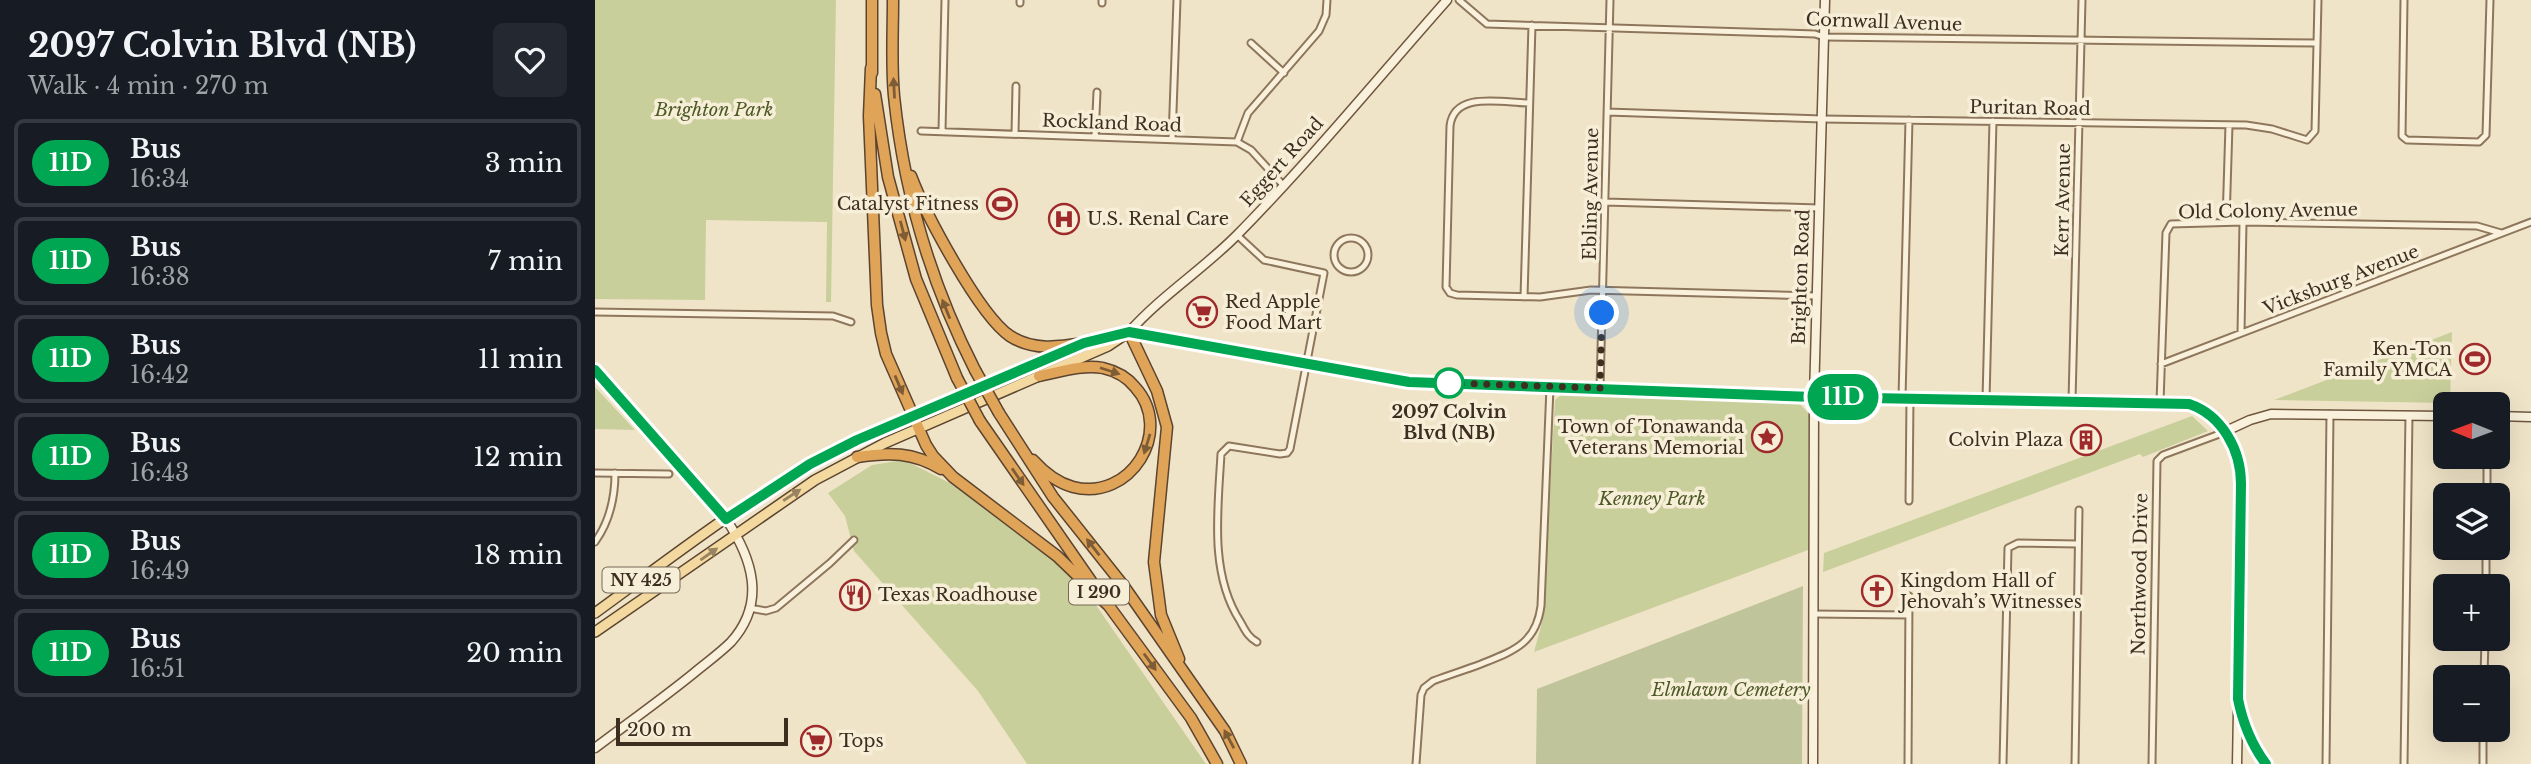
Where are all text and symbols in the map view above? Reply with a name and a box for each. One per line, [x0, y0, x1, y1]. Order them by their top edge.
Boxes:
street label: Cornwall Avenue [1805, 8, 1963, 36]
button: heart [493, 23, 567, 97]
text: 2097 Colvin Blvd (NB) [28, 25, 416, 66]
text: Walk · 4 min · 270 m [28, 72, 268, 100]
one-way arrow [888, 77, 899, 99]
street label: Puritan Road [1969, 96, 2091, 120]
park label: Brighton Park [654, 99, 773, 121]
street label: Rockland Road [1042, 110, 1182, 136]
street label: Eggert Road [1236, 113, 1328, 211]
street label: Ebling Avenue [1579, 127, 1603, 261]
text: Bus [130, 133, 181, 165]
street label: Kerr Avenue [2051, 143, 2075, 257]
text: 3 min [485, 147, 563, 179]
text: 11D [49, 148, 92, 177]
text: 16:34 [130, 165, 189, 193]
sports icon: Catalyst Fitness [985, 187, 1019, 221]
place label: Catalyst Fitness [837, 193, 979, 215]
street label: Old Colony Avenue [2178, 198, 2358, 224]
hospital icon: U.S. Renal Care [1047, 202, 1081, 236]
place label: U.S. Renal Care [1087, 208, 1229, 230]
street label: Brighton Road [1788, 209, 1814, 345]
one-way arrow [898, 220, 909, 242]
text: Bus [130, 231, 181, 263]
street label: Vicksburg Avenue [2259, 240, 2422, 320]
text: 7 min [488, 245, 563, 277]
text: 11D [49, 246, 92, 275]
text: 16:38 [130, 263, 190, 291]
place label: Red Apple Food Mart [1225, 291, 1322, 334]
supermarket icon: Red Apple Food Mart [1185, 295, 1219, 329]
your location [1584, 295, 1619, 330]
one-way arrow [940, 298, 951, 319]
text: Bus [130, 329, 181, 361]
place label: Ken-Ton Family YMCA [2323, 338, 2453, 381]
sports icon: Ken-Ton Family YMCA [2458, 342, 2492, 376]
text: 11 min [478, 343, 563, 375]
text: 11D [49, 344, 92, 373]
text: 16:42 [130, 361, 189, 389]
one-way arrow [1100, 367, 1121, 377]
marker: 2097 Colvin Blvd (NB) [1434, 368, 1464, 398]
line badge: 11D [1803, 374, 1883, 420]
one-way arrow [893, 375, 905, 395]
text: 11D [1822, 382, 1864, 411]
north arrow [2433, 392, 2509, 469]
map controls [2433, 392, 2510, 742]
place label: 2097 Colvin Blvd (NB) [1391, 401, 1507, 444]
place label: Town of Tonawanda Veterans Memorial [1558, 416, 1744, 459]
place icon: Town of Tonawanda Veterans Memorial [1750, 420, 1784, 454]
building icon: Colvin Plaza [2069, 423, 2103, 457]
text: Bus [130, 427, 181, 459]
place label: Colvin Plaza [1948, 429, 2063, 451]
one-way arrow [1142, 433, 1152, 454]
text: 12 min [473, 441, 563, 473]
text: 11D [49, 442, 92, 471]
text: 16:43 [130, 459, 189, 487]
one-way arrow [1011, 468, 1025, 486]
button: layers [2433, 483, 2510, 560]
one-way arrow [783, 488, 801, 502]
park label: Kenney Park [1598, 488, 1705, 510]
street label: Northwood Drive [2128, 493, 2152, 655]
text: Bus [130, 525, 181, 557]
one-way arrow [1086, 538, 1100, 556]
text: 18 min [474, 539, 563, 571]
text: 11D [49, 540, 92, 569]
one-way arrow [700, 547, 718, 561]
text: 16:49 [130, 557, 190, 585]
road number: NY 425 [602, 568, 679, 593]
place label: Kingdom Hall of Jehovah’s Witnesses [1898, 570, 2082, 613]
church icon: Kingdom Hall of Jehovah’s Witnesses [1860, 574, 1894, 608]
button: + [2433, 574, 2510, 651]
restaurant icon: Texas Roadhouse [838, 578, 872, 612]
road number: I 290 [1069, 580, 1129, 604]
place label: Texas Roadhouse [878, 584, 1038, 606]
text: Bus [130, 623, 181, 655]
text: 20 min [466, 637, 563, 669]
text: 11D [49, 638, 92, 667]
one-way arrow [1143, 653, 1157, 671]
text: 16:51 [130, 655, 185, 683]
button: − [2433, 665, 2510, 742]
park label: Elmlawn Cemetery [1651, 679, 1811, 701]
scale bar [616, 715, 787, 747]
text: 200 m [627, 718, 692, 741]
supermarket icon: Tops [799, 724, 833, 758]
one-way arrow [1223, 729, 1234, 749]
place label: Tops [839, 730, 884, 752]

